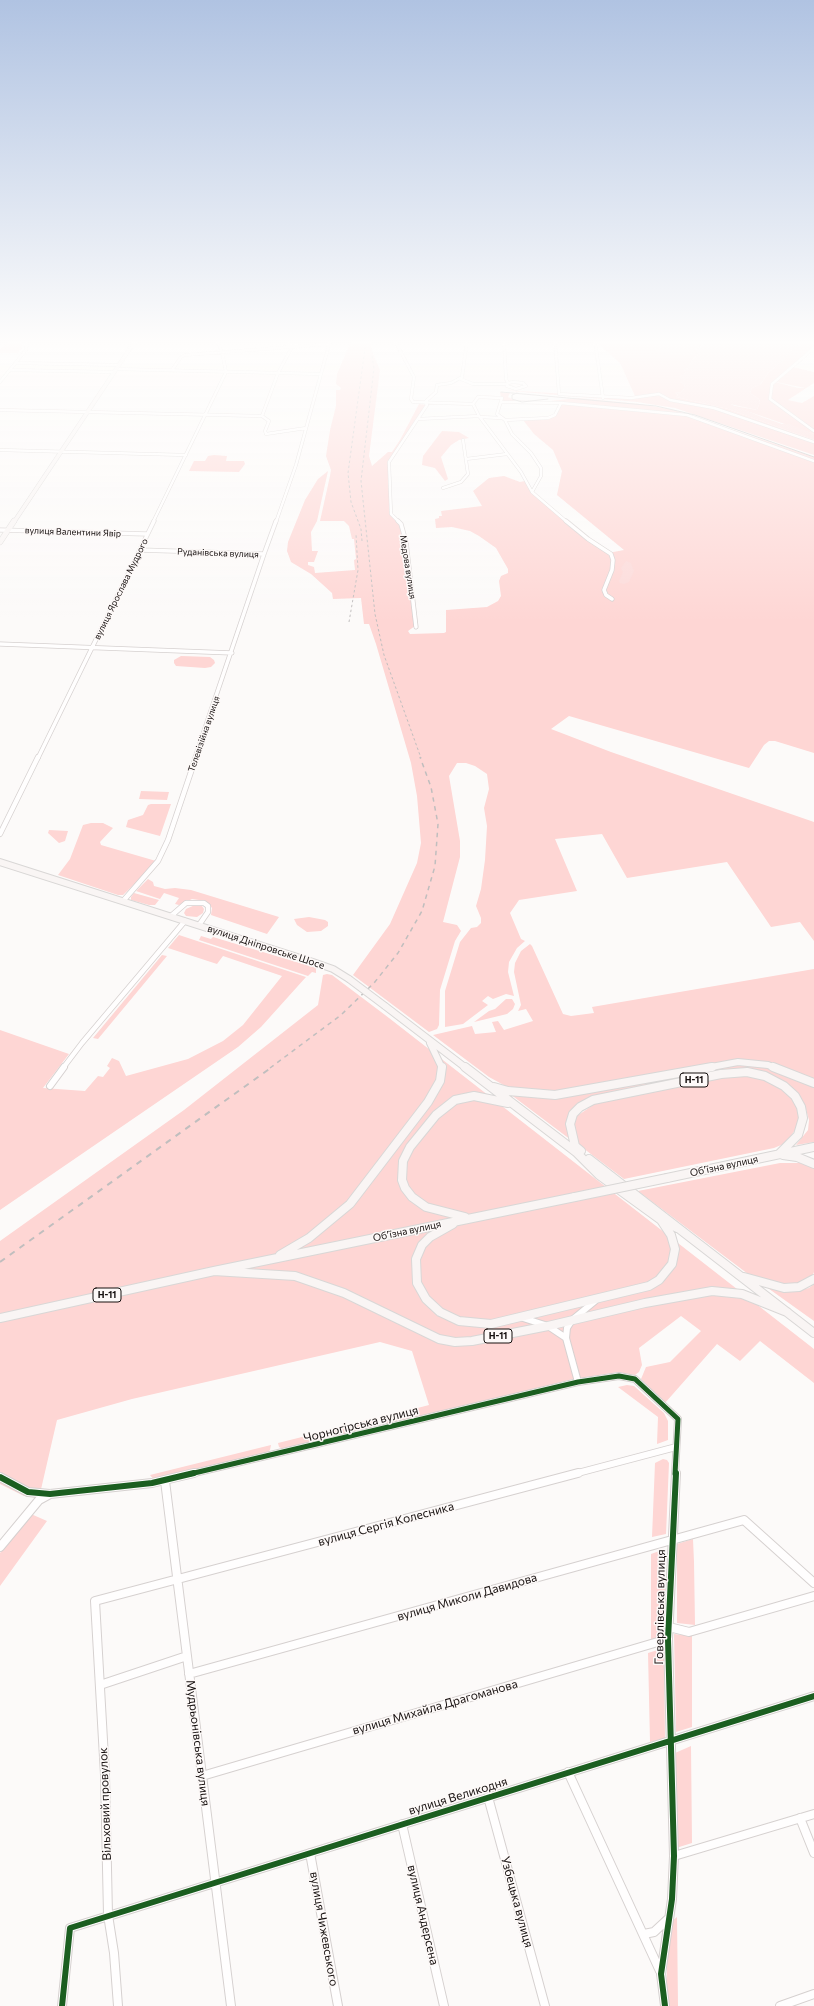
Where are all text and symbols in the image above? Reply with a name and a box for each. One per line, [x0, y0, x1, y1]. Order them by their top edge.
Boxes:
street label: вулиця Валентини Явір [25, 525, 121, 539]
street label: Медова вулиця [398, 534, 418, 600]
street label: вулиця Ярослава Мудрого [92, 537, 150, 641]
street label: Руданівська вулиця [177, 546, 259, 560]
street label: Телевізійна вулиця [186, 695, 222, 773]
street label: вулиця Дніпровське Шосе [206, 922, 326, 972]
road number: Н-11 [680, 1073, 708, 1087]
street label: Обʼїзна вулиця [689, 1153, 759, 1179]
street label: Обʼїзна вулиця [372, 1218, 442, 1244]
road number: Н-11 [93, 1288, 121, 1302]
road number: Н-11 [484, 1329, 512, 1343]
street label: Чорногірська вулиця [302, 1403, 420, 1445]
street label: вулиця Сергія Колесника [316, 1499, 456, 1549]
street label: Говерлівська вулиця [652, 1549, 668, 1665]
street label: вулиця Миколи Давидова [395, 1570, 539, 1624]
street label: вулиця Михайла Драгоманова [351, 1676, 519, 1738]
street label: Мудрьонівська вулиця [183, 1679, 213, 1807]
street label: Вільховий провулок [96, 1747, 114, 1861]
street label: вулиця Великодня [407, 1774, 509, 1818]
street label: Узбецька вулиця [498, 1855, 536, 1949]
street label: вулиця Андерсена [404, 1864, 442, 1966]
street label: вулиця Чижевського [307, 1871, 341, 1987]

